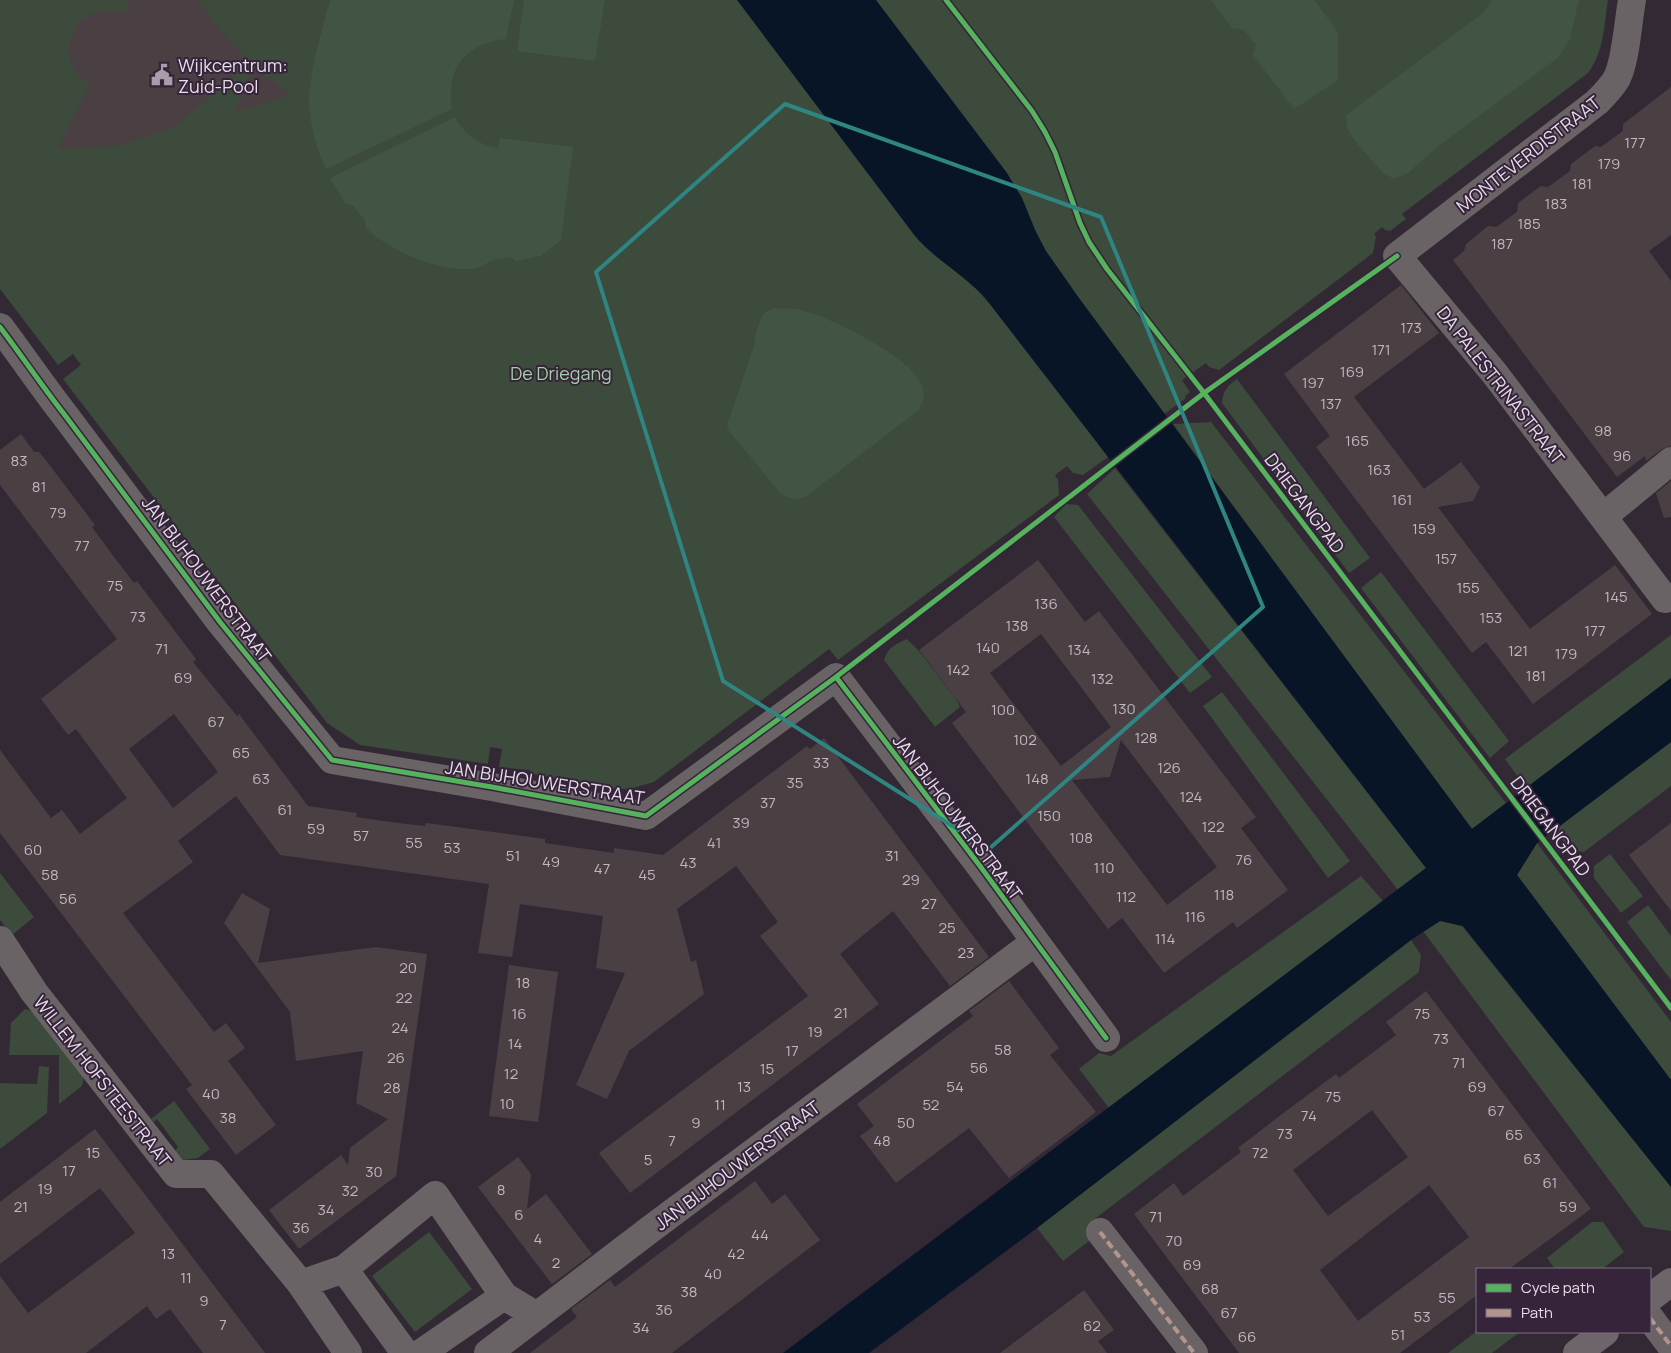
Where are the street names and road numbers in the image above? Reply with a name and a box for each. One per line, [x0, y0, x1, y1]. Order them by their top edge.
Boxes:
street label: MONTEVERDISTRAAT [1451, 90, 1605, 218]
street label: DA PALESTRINASTRAAT [1432, 301, 1570, 469]
street label: DRIEGANGPAD [1259, 448, 1351, 558]
street label: JAN BIJHOUWERSTRAAT [137, 491, 277, 667]
street label: JAN BIJHOUWERSTRAAT [888, 729, 1028, 905]
street label: JAN BIJHOUWERSTRAAT [444, 754, 647, 810]
street label: DRIEGANGPAD [1505, 771, 1597, 881]
street label: WILLEM HOFSTEESTRAAT [29, 990, 178, 1172]
street label: JAN BIJHOUWERSTRAAT [649, 1095, 825, 1235]

